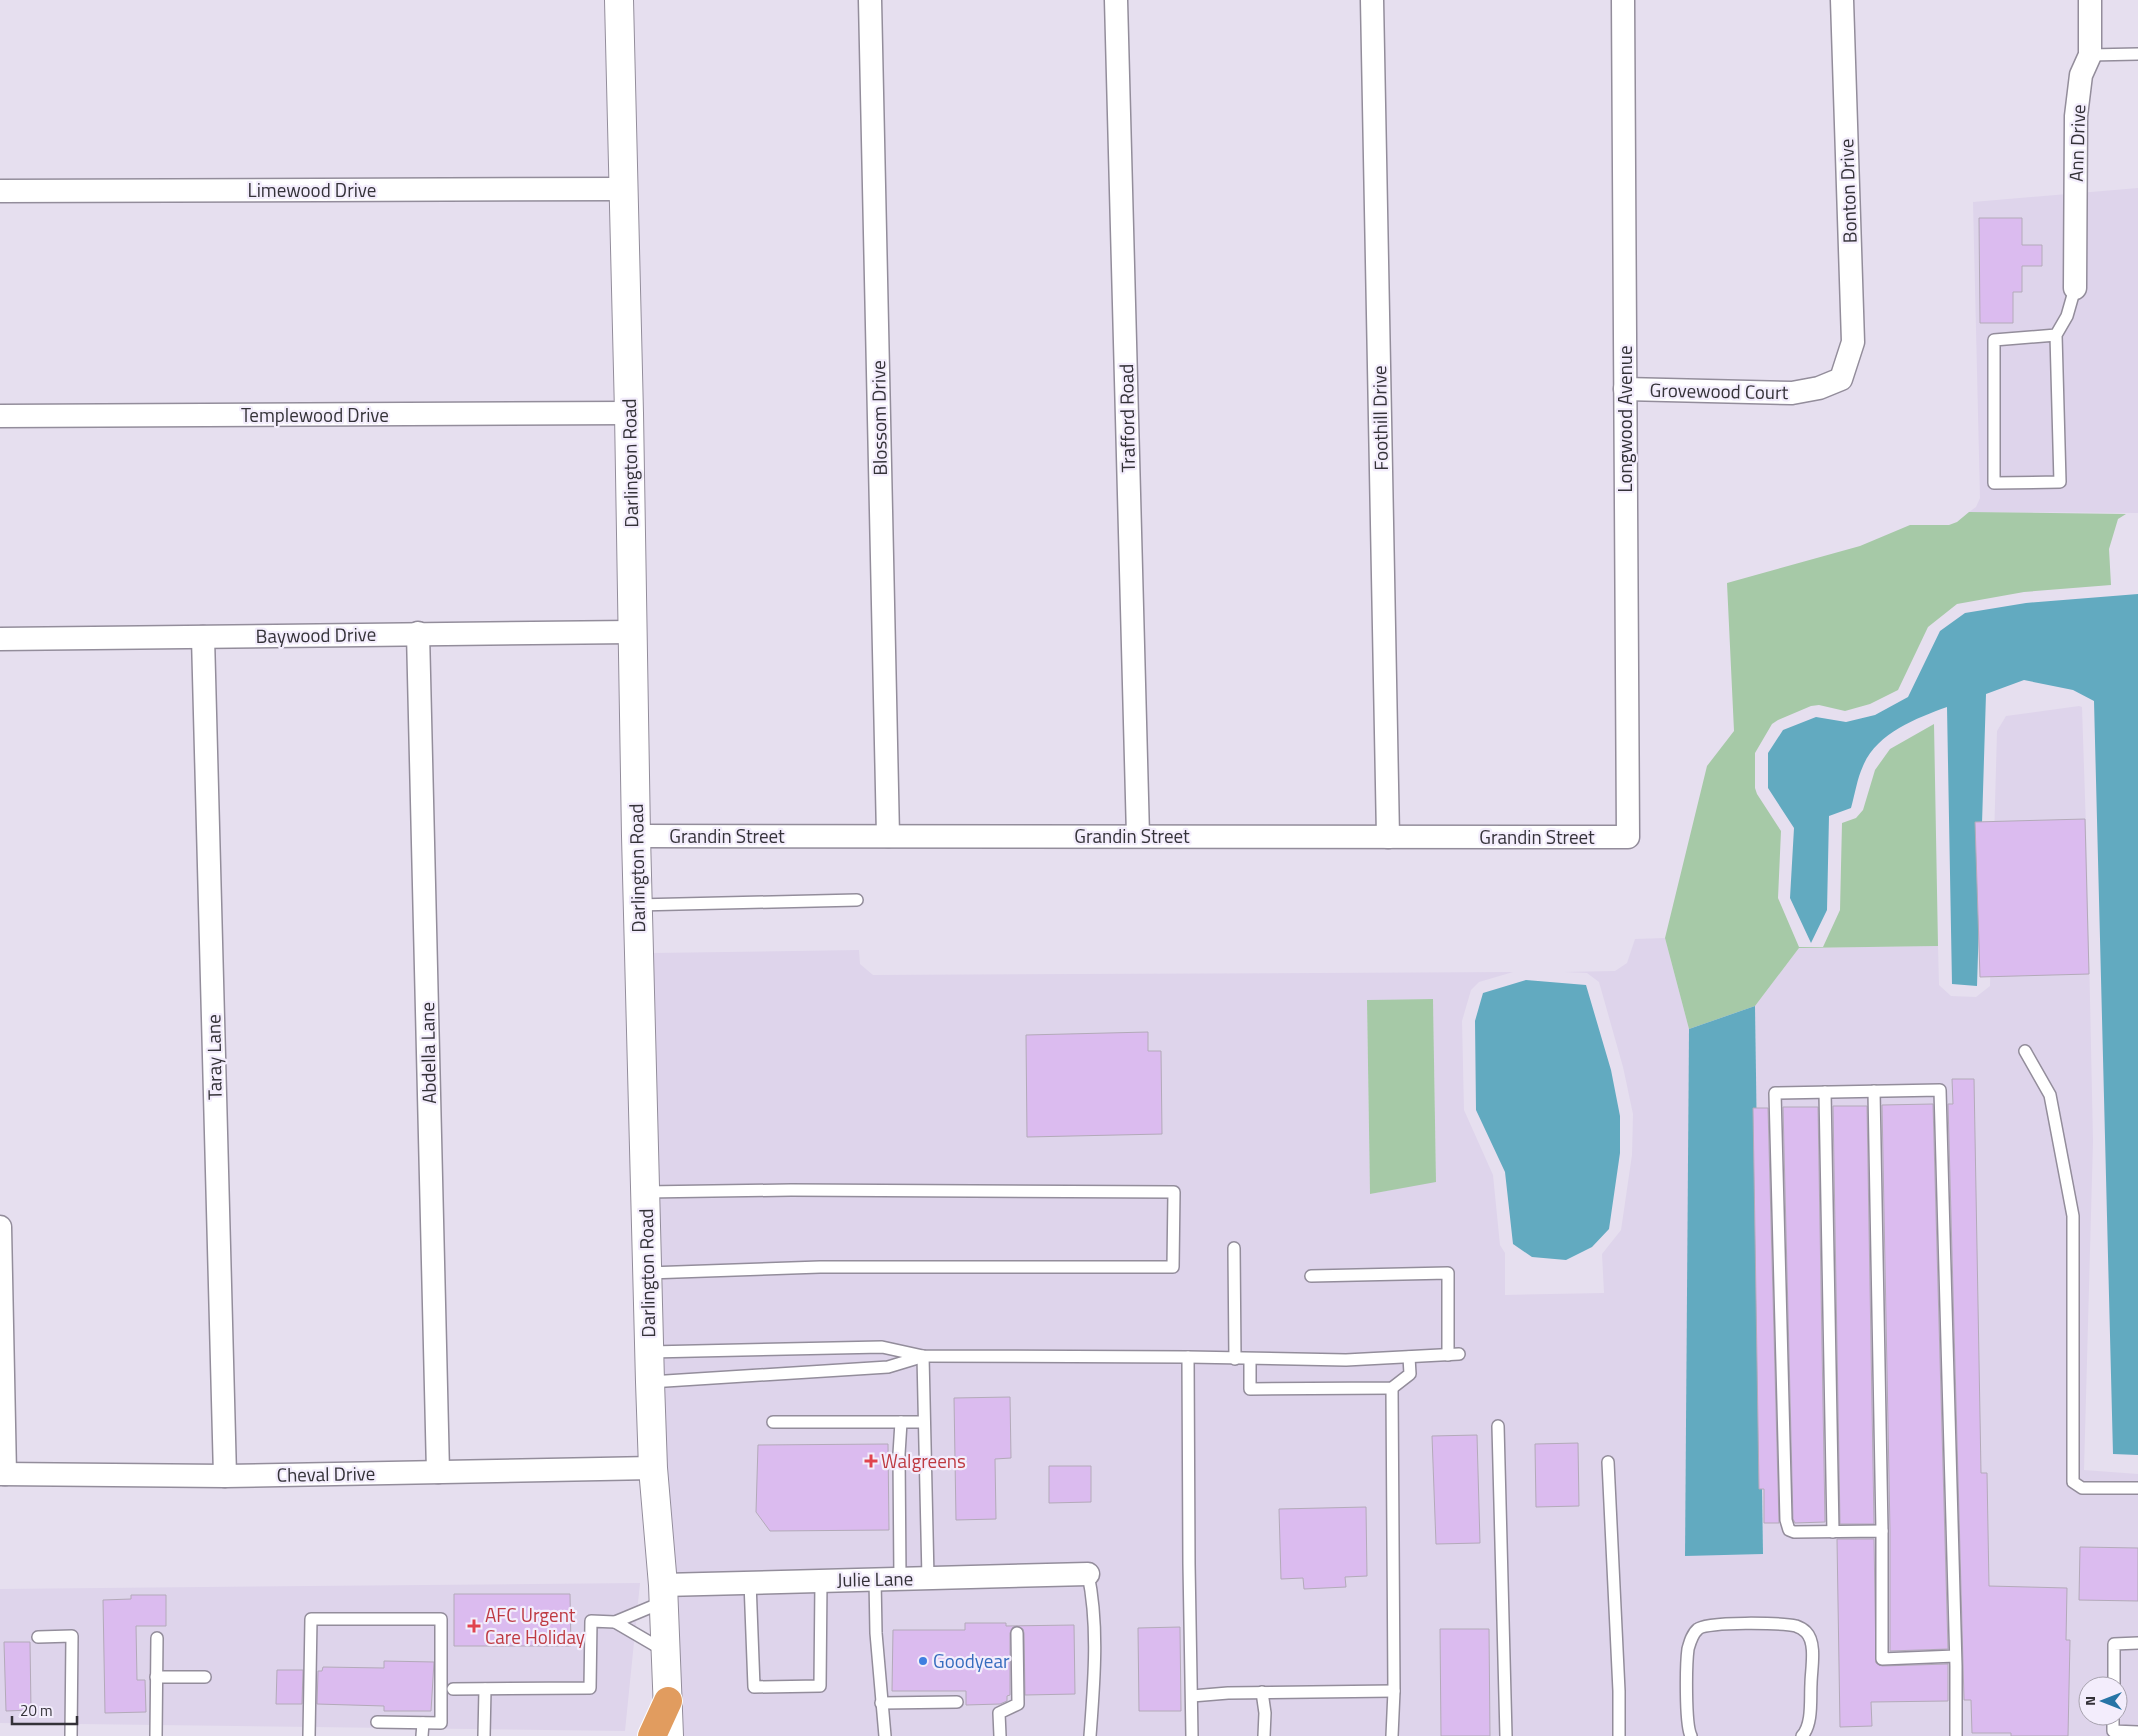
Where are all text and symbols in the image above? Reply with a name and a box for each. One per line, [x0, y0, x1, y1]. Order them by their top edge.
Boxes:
street label: Ann Drive [2061, 104, 2092, 182]
street label: Bonton Drive [1831, 138, 1864, 244]
street label: Limewood Drive [248, 175, 376, 204]
street label: Longwood Avenue [1610, 345, 1639, 493]
street label: Blossom Drive [863, 360, 894, 476]
street label: Trafford Road [1111, 363, 1142, 473]
street label: Foothill Drive [1364, 365, 1395, 471]
street label: Grovewood Court [1649, 375, 1789, 406]
street label: Darlington Road [614, 398, 645, 528]
street label: Templewood Drive [241, 400, 389, 429]
street label: Baywood Drive [255, 619, 377, 650]
street label: Darlington Road [621, 803, 652, 933]
street label: Grandin Street [669, 821, 785, 850]
street label: Grandin Street [1074, 821, 1190, 850]
street label: Grandin Street [1479, 822, 1595, 851]
street label: Abdella Lane [412, 1002, 443, 1104]
street label: Taray Lane [198, 1014, 229, 1100]
street label: Darlington Road [631, 1208, 662, 1338]
place label: Walgreens [881, 1446, 966, 1475]
marker: Walgreens [865, 1455, 877, 1467]
street label: Cheval Drive [276, 1458, 376, 1489]
street label: Julie Lane [837, 1563, 913, 1594]
place label: AFC Urgent Care Holiday [485, 1600, 585, 1651]
marker: AFC Urgent Care Holiday [467, 1619, 481, 1633]
place label: Goodyear [933, 1646, 1010, 1675]
marker: Goodyear [917, 1655, 929, 1667]
north arrow [2078, 1676, 2128, 1726]
scale bar [12, 1694, 78, 1726]
text: N [2079, 1696, 2100, 1706]
text: 20 m [20, 1699, 53, 1722]

